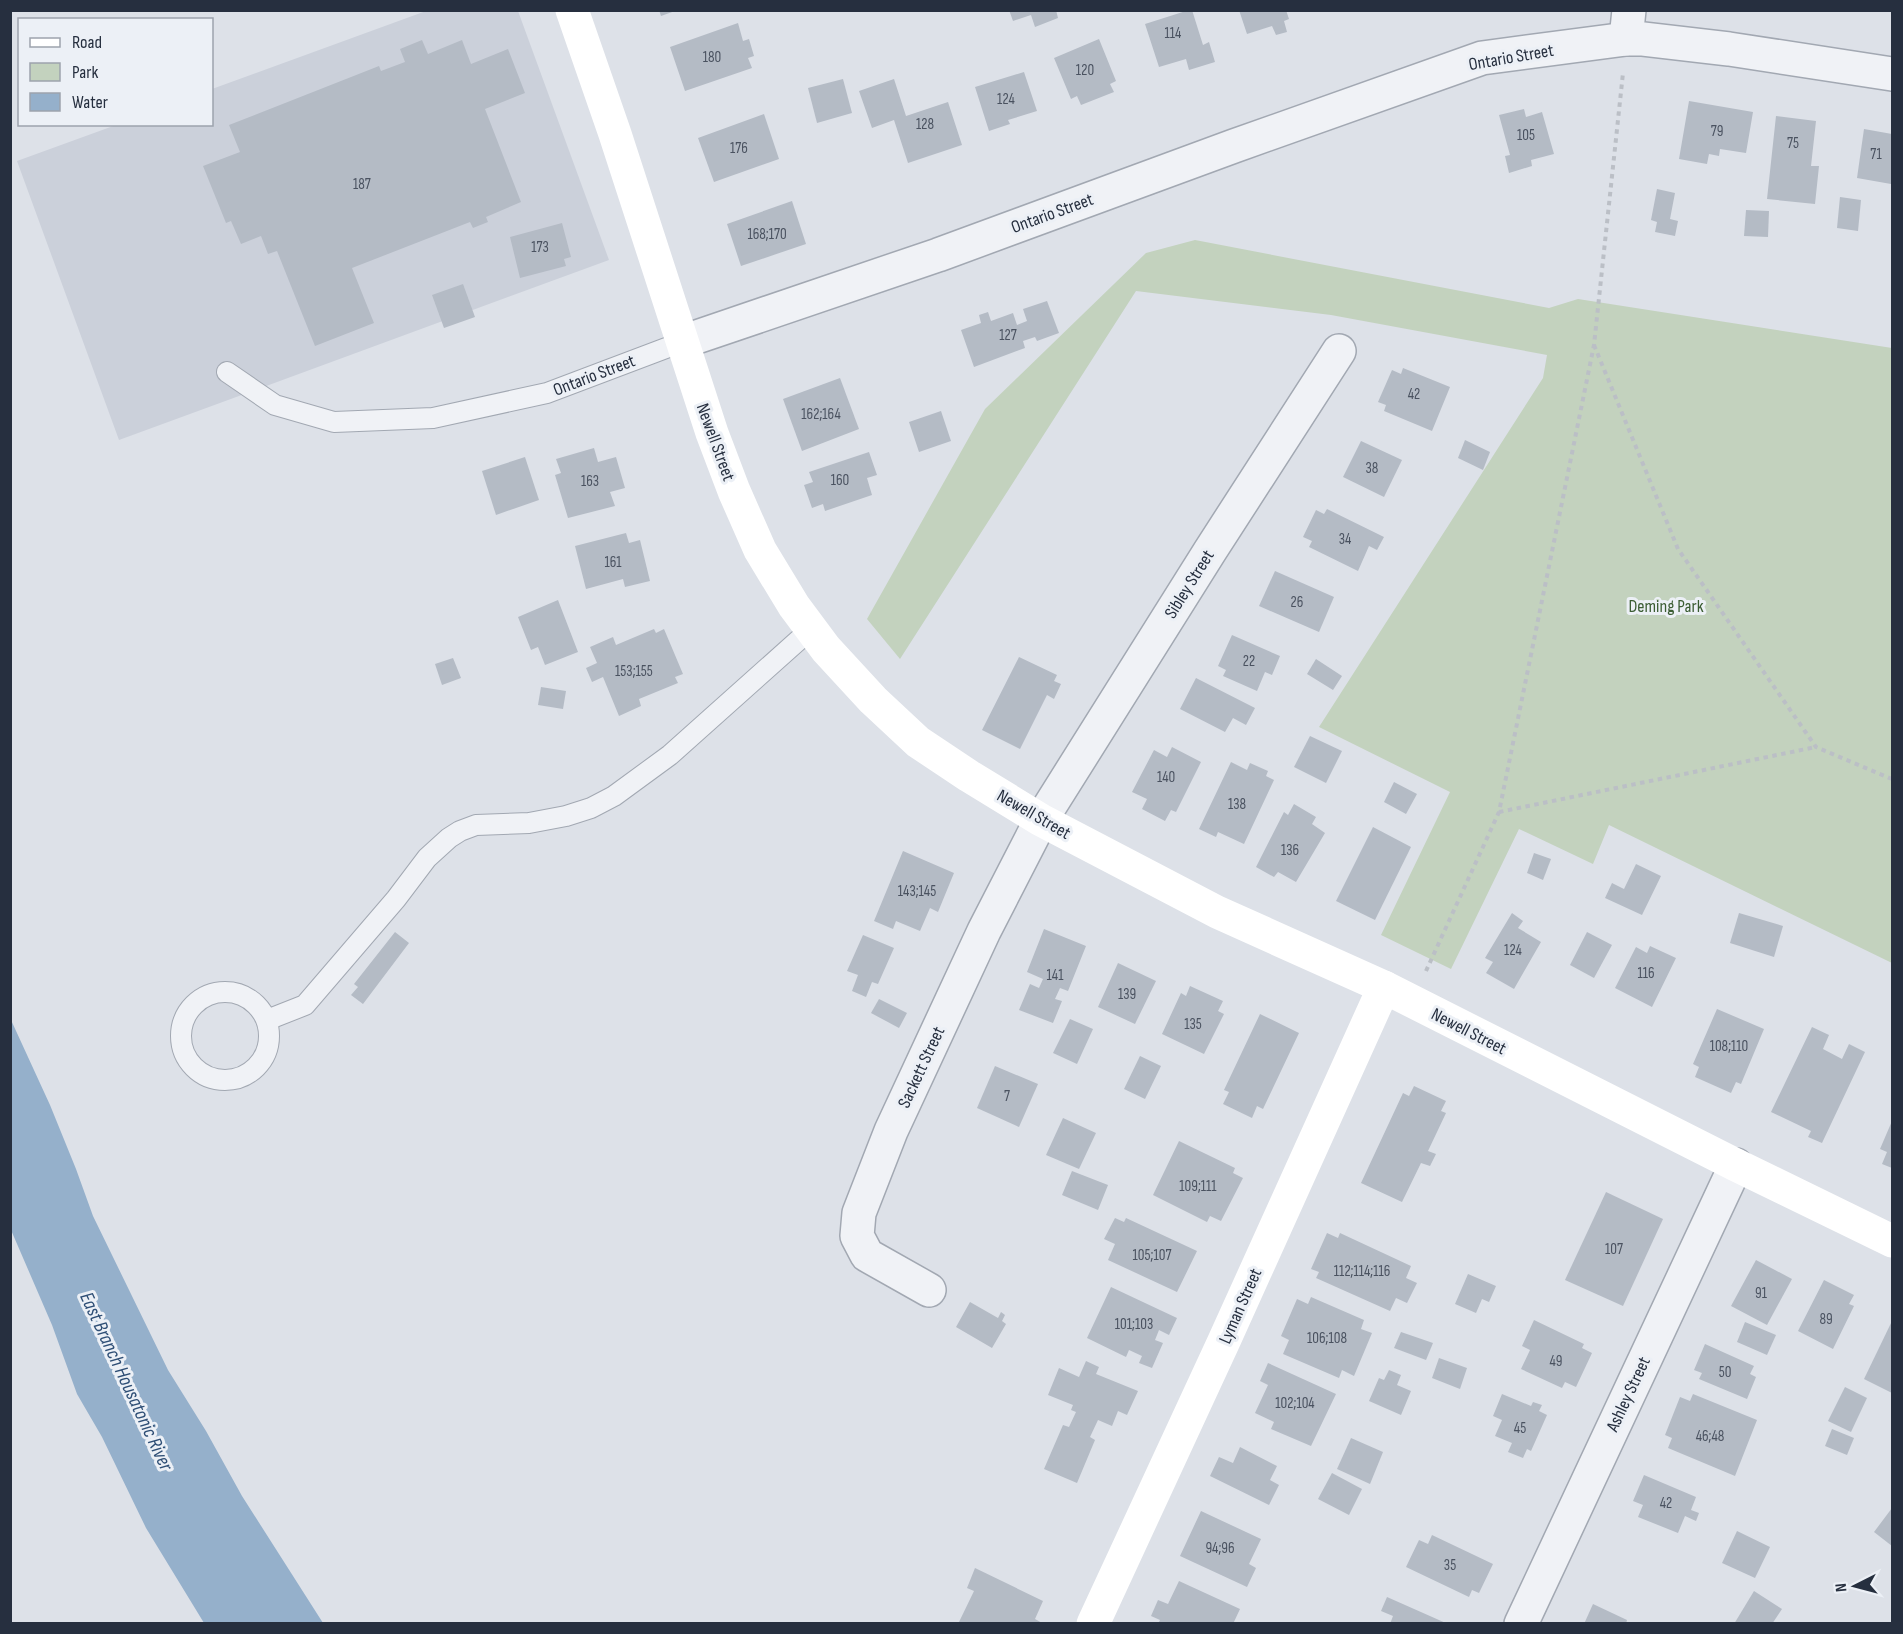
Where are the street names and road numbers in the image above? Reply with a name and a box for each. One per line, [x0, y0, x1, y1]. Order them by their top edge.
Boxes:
street label: Ontario Street [1467, 40, 1556, 75]
street label: Ontario Street [1008, 189, 1097, 238]
street label: Ontario Street [550, 350, 638, 401]
street label: Newell Street [692, 400, 739, 484]
street label: Sibley Street [1160, 546, 1219, 622]
street label: Newell Street [993, 785, 1075, 844]
street label: Newell Street [1428, 1004, 1510, 1059]
street label: Sackett Street [893, 1023, 950, 1111]
street label: Lyman Street [1215, 1265, 1267, 1347]
street label: Ashley Street [1602, 1353, 1655, 1436]

